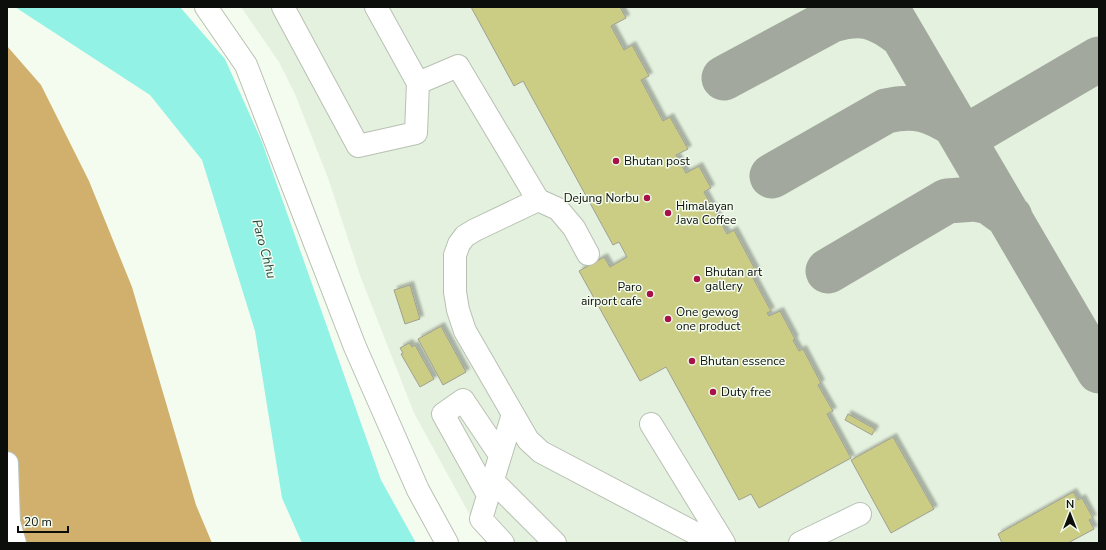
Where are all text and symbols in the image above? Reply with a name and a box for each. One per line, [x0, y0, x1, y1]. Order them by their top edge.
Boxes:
place label: Bhutan post [624, 153, 691, 169]
marker: Bhutan post [611, 156, 621, 166]
place label: Dejung Norbu [564, 190, 639, 206]
marker: Dejung Norbu [642, 193, 652, 203]
place label: Himalayan Java Coffee [675, 198, 736, 228]
marker: Himalayan Java Coffee [663, 208, 673, 218]
water label: Paro Chhu [247, 217, 281, 281]
place label: Bhutan art gallery [705, 264, 763, 294]
marker: Bhutan art gallery [692, 274, 702, 284]
place label: Paro airport cafe [581, 279, 642, 309]
marker: Paro airport cafe [645, 289, 655, 299]
place label: One gewog one product [676, 304, 741, 334]
marker: One gewog one product [663, 314, 673, 324]
place label: Bhutan essence [700, 353, 785, 369]
marker: Bhutan essence [687, 356, 697, 366]
place label: Duty free [721, 384, 771, 400]
marker: Duty free [708, 387, 718, 397]
north arrow [1050, 494, 1090, 534]
text: N [1066, 497, 1074, 512]
scale bar [18, 508, 68, 534]
text: 20 m [24, 514, 52, 530]

